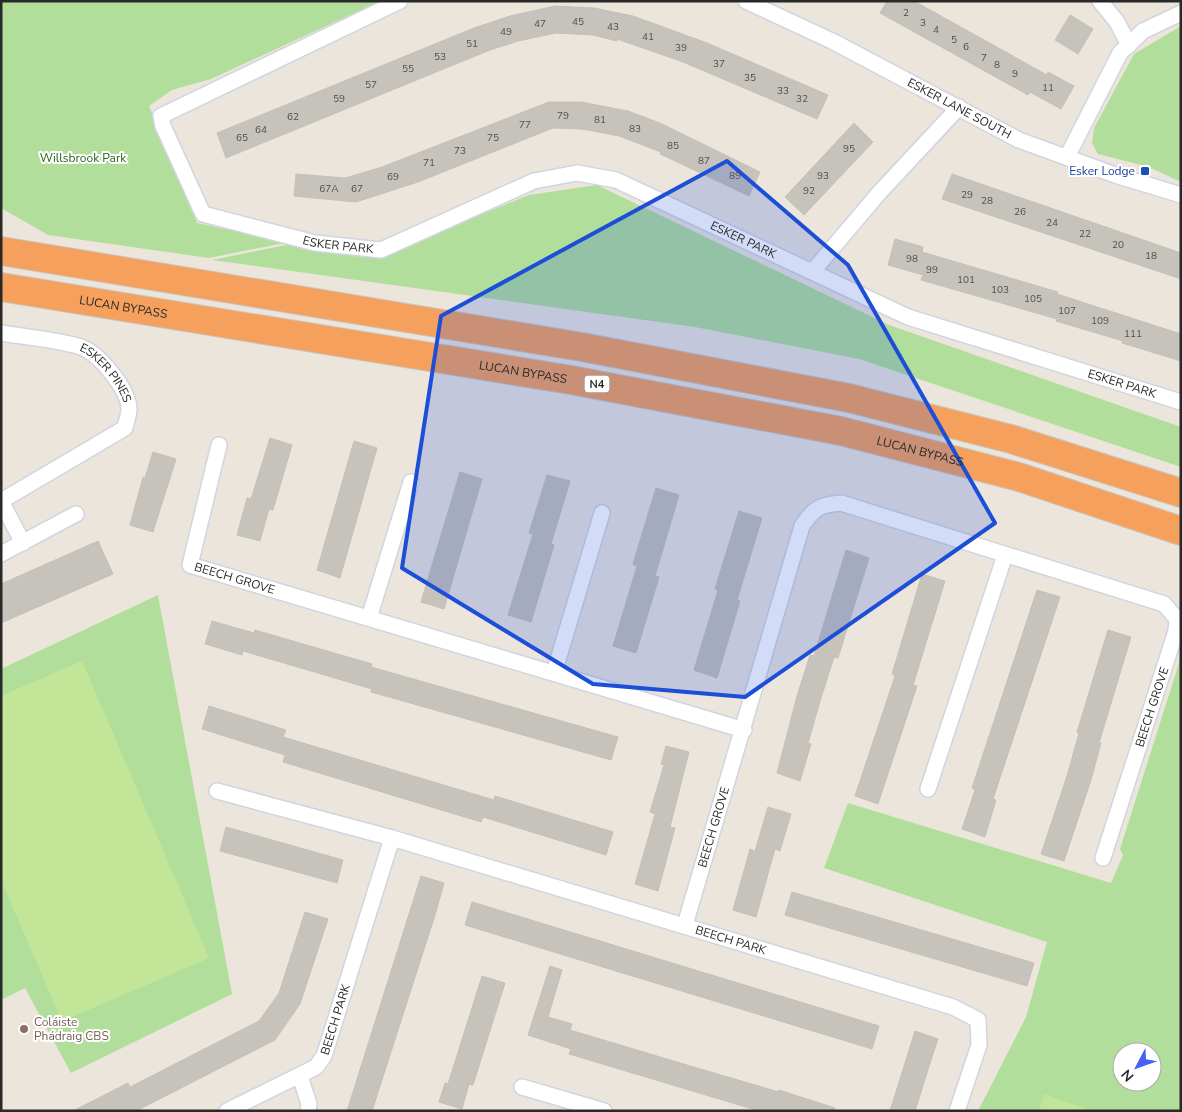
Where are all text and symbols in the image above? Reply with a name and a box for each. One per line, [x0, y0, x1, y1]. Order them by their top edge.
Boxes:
house number: 2 [903, 6, 909, 20]
house number: 45 [572, 15, 584, 29]
house number: 3 [920, 16, 926, 30]
house number: 47 [534, 17, 546, 31]
house number: 43 [607, 20, 619, 34]
house number: 4 [933, 23, 939, 37]
house number: 49 [500, 25, 512, 39]
house number: 41 [642, 30, 654, 44]
house number: 5 [951, 33, 957, 47]
house number: 51 [466, 37, 478, 51]
house number: 6 [963, 40, 969, 54]
house number: 39 [675, 41, 687, 55]
house number: 53 [434, 50, 446, 64]
house number: 7 [981, 51, 987, 65]
house number: 37 [713, 57, 725, 71]
house number: 8 [994, 58, 1000, 72]
house number: 55 [402, 62, 414, 76]
house number: 9 [1012, 67, 1018, 81]
house number: 35 [744, 71, 756, 85]
street label: ESKER LANE SOUTH [905, 74, 1014, 143]
house number: 57 [365, 78, 377, 92]
house number: 11 [1042, 81, 1054, 95]
house number: 33 [777, 84, 789, 98]
house number: 59 [333, 92, 345, 106]
house number: 32 [796, 92, 808, 106]
house number: 79 [557, 109, 569, 123]
house number: 62 [287, 110, 299, 124]
house number: 81 [594, 113, 606, 127]
house number: 77 [519, 118, 531, 132]
house number: 83 [629, 122, 641, 136]
house number: 64 [255, 123, 267, 137]
house number: 65 [236, 131, 248, 145]
house number: 75 [487, 131, 499, 145]
house number: 85 [667, 139, 679, 153]
house number: 95 [843, 142, 855, 156]
house number: 73 [454, 144, 466, 158]
park label: Willsbrook Park [40, 150, 127, 166]
house number: 87 [698, 154, 710, 168]
house number: 71 [423, 156, 435, 170]
place label: Esker Lodge [1069, 163, 1135, 179]
marker: Esker Lodge [1139, 165, 1151, 177]
house number: 89 [729, 169, 741, 183]
house number: 93 [817, 169, 829, 183]
house number: 69 [387, 170, 399, 184]
house number: 67A [319, 182, 339, 196]
house number: 67 [351, 182, 363, 196]
house number: 92 [803, 184, 815, 198]
house number: 29 [961, 188, 973, 202]
house number: 28 [981, 194, 993, 208]
house number: 26 [1014, 205, 1026, 219]
house number: 24 [1046, 216, 1058, 230]
street label: ESKER PARK [708, 217, 779, 262]
house number: 22 [1079, 227, 1091, 241]
street label: ESKER PARK [301, 232, 375, 257]
house number: 20 [1112, 238, 1124, 252]
house number: 18 [1145, 249, 1157, 263]
house number: 98 [906, 252, 918, 266]
house number: 99 [926, 263, 938, 277]
house number: 101 [957, 273, 975, 287]
house number: 103 [991, 283, 1009, 297]
street label: LUCAN BYPASS [78, 292, 169, 322]
house number: 105 [1024, 292, 1042, 306]
house number: 107 [1058, 304, 1076, 318]
house number: 109 [1091, 314, 1109, 328]
house number: 111 [1124, 327, 1142, 341]
street label: ESKER PINES [77, 340, 135, 405]
street label: LUCAN BYPASS [478, 357, 568, 387]
street label: ESKER PARK [1086, 365, 1159, 402]
road number: N4 [584, 376, 610, 392]
street label: LUCAN BYPASS [875, 433, 965, 470]
street label: BEECH GROVE [192, 559, 277, 598]
street label: BEECH GROVE [1132, 665, 1172, 749]
street label: BEECH GROVE [694, 785, 733, 869]
street label: BEECH PARK [693, 922, 769, 958]
street label: BEECH PARK [317, 982, 354, 1057]
place label: Coláiste Phádraig CBS [34, 1014, 109, 1044]
marker: Coláiste Phádraig CBS [18, 1023, 30, 1035]
north arrow [1112, 1042, 1162, 1092]
text: N [1117, 1065, 1138, 1085]

